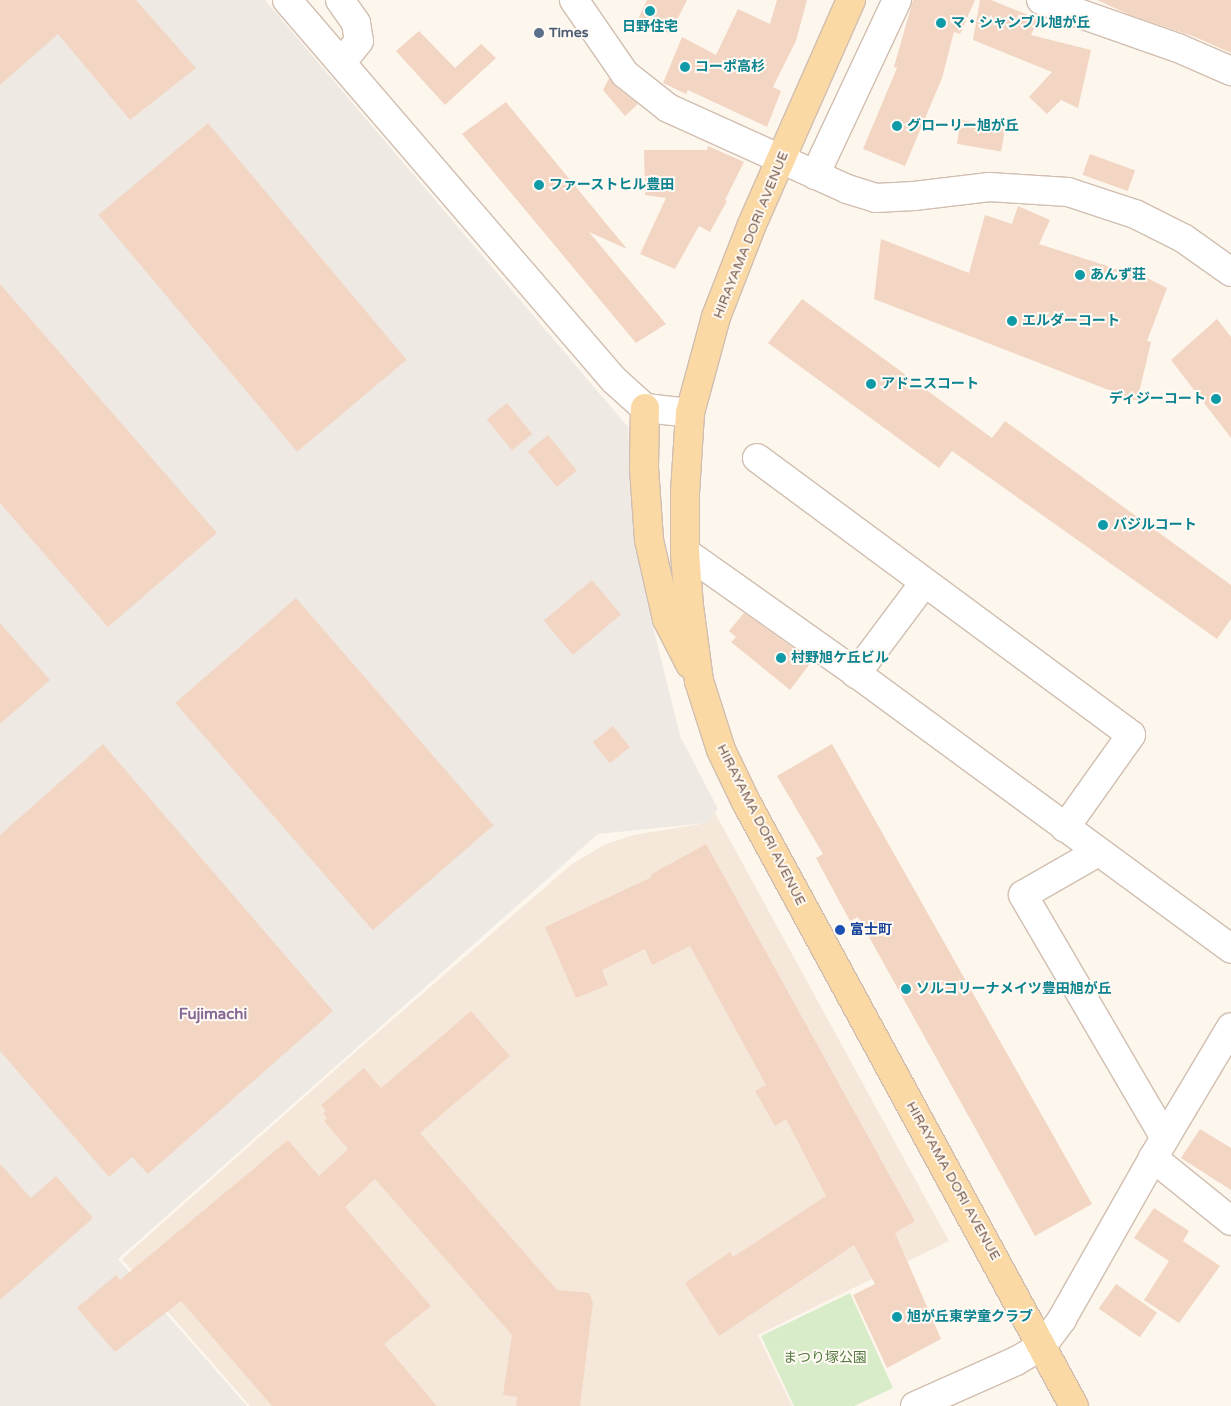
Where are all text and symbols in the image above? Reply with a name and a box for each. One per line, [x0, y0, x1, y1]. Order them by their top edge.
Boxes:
marker: 日野住宅 [644, 5, 656, 17]
place label: マ・シャンブル旭が丘 [951, 15, 1091, 31]
marker: マ・シャンブル旭が丘 [935, 17, 947, 29]
place label: 日野住宅 [622, 19, 678, 35]
place label: Times [549, 25, 588, 41]
marker: Times [533, 27, 545, 39]
place label: コーポ高杉 [695, 59, 765, 75]
marker: コーポ高杉 [679, 61, 691, 73]
place label: グローリー旭が丘 [907, 118, 1019, 134]
marker: グローリー旭が丘 [891, 120, 903, 132]
street label: HIRAYAMA DORI AVENUE [710, 149, 792, 321]
place label: ファーストヒル豊田 [549, 177, 675, 193]
marker: ファーストヒル豊田 [533, 179, 545, 191]
place label: あんず荘 [1090, 267, 1146, 283]
marker: あんず荘 [1074, 269, 1086, 281]
place label: エルダーコート [1022, 313, 1120, 329]
marker: エルダーコート [1006, 315, 1018, 327]
place label: アドニスコート [881, 376, 979, 392]
marker: アドニスコート [865, 378, 877, 390]
place label: ディジーコート [1108, 391, 1206, 407]
marker: ディジーコート [1210, 393, 1222, 405]
place label: バジルコート [1113, 517, 1197, 533]
marker: バジルコート [1097, 519, 1109, 531]
place label: 村野旭ケ丘ビル [791, 650, 889, 666]
marker: 村野旭ケ丘ビル [775, 652, 787, 664]
street label: HIRAYAMA DORI AVENUE [713, 741, 809, 909]
place label: 富士町 [850, 922, 892, 938]
marker: 富士町 [834, 924, 846, 936]
place label: ソルコリーナメイツ豊田旭が丘 [916, 981, 1112, 997]
marker: ソルコリーナメイツ豊田旭が丘 [900, 983, 912, 995]
district label: Fujimachi [179, 1006, 247, 1024]
street label: HIRAYAMA DORI AVENUE [902, 1099, 1004, 1263]
place label: 旭が丘東学童クラブ [907, 1309, 1033, 1325]
marker: 旭が丘東学童クラブ [891, 1311, 903, 1323]
park label: まつり塚公園 [783, 1350, 867, 1366]

